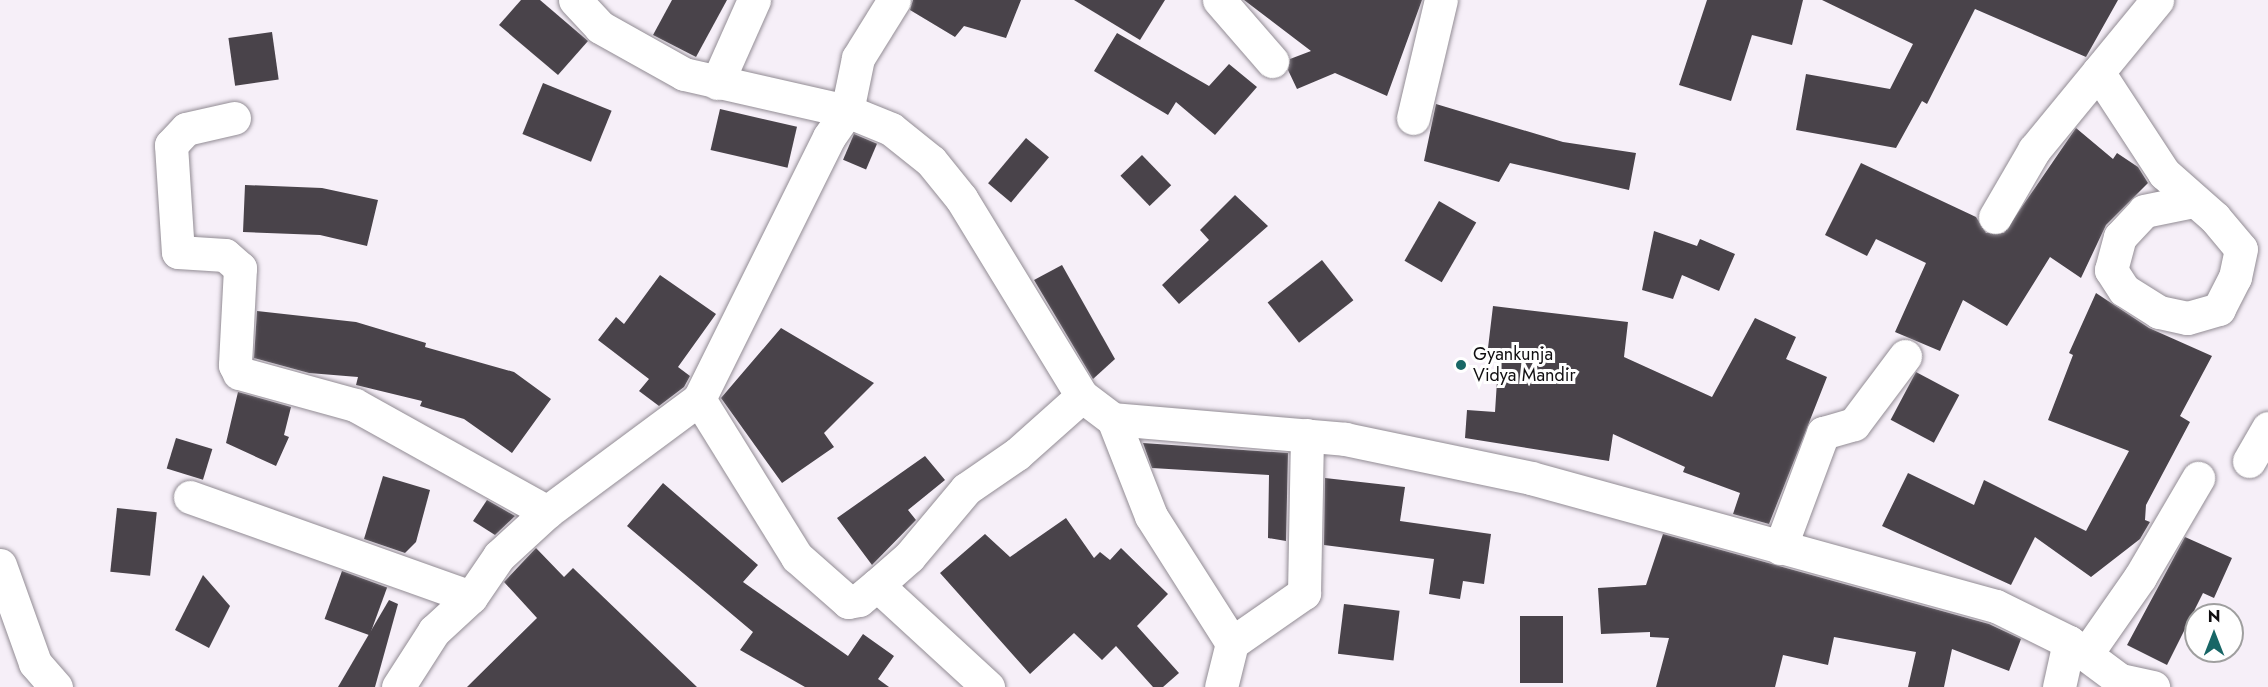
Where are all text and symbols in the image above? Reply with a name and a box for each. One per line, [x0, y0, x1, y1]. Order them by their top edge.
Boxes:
place label: Gyankunja Vidya Mandir [1473, 344, 1576, 386]
marker: Gyankunja Vidya Mandir [1454, 358, 1468, 372]
north arrow [2184, 603, 2244, 663]
text: N [2208, 605, 2220, 628]

